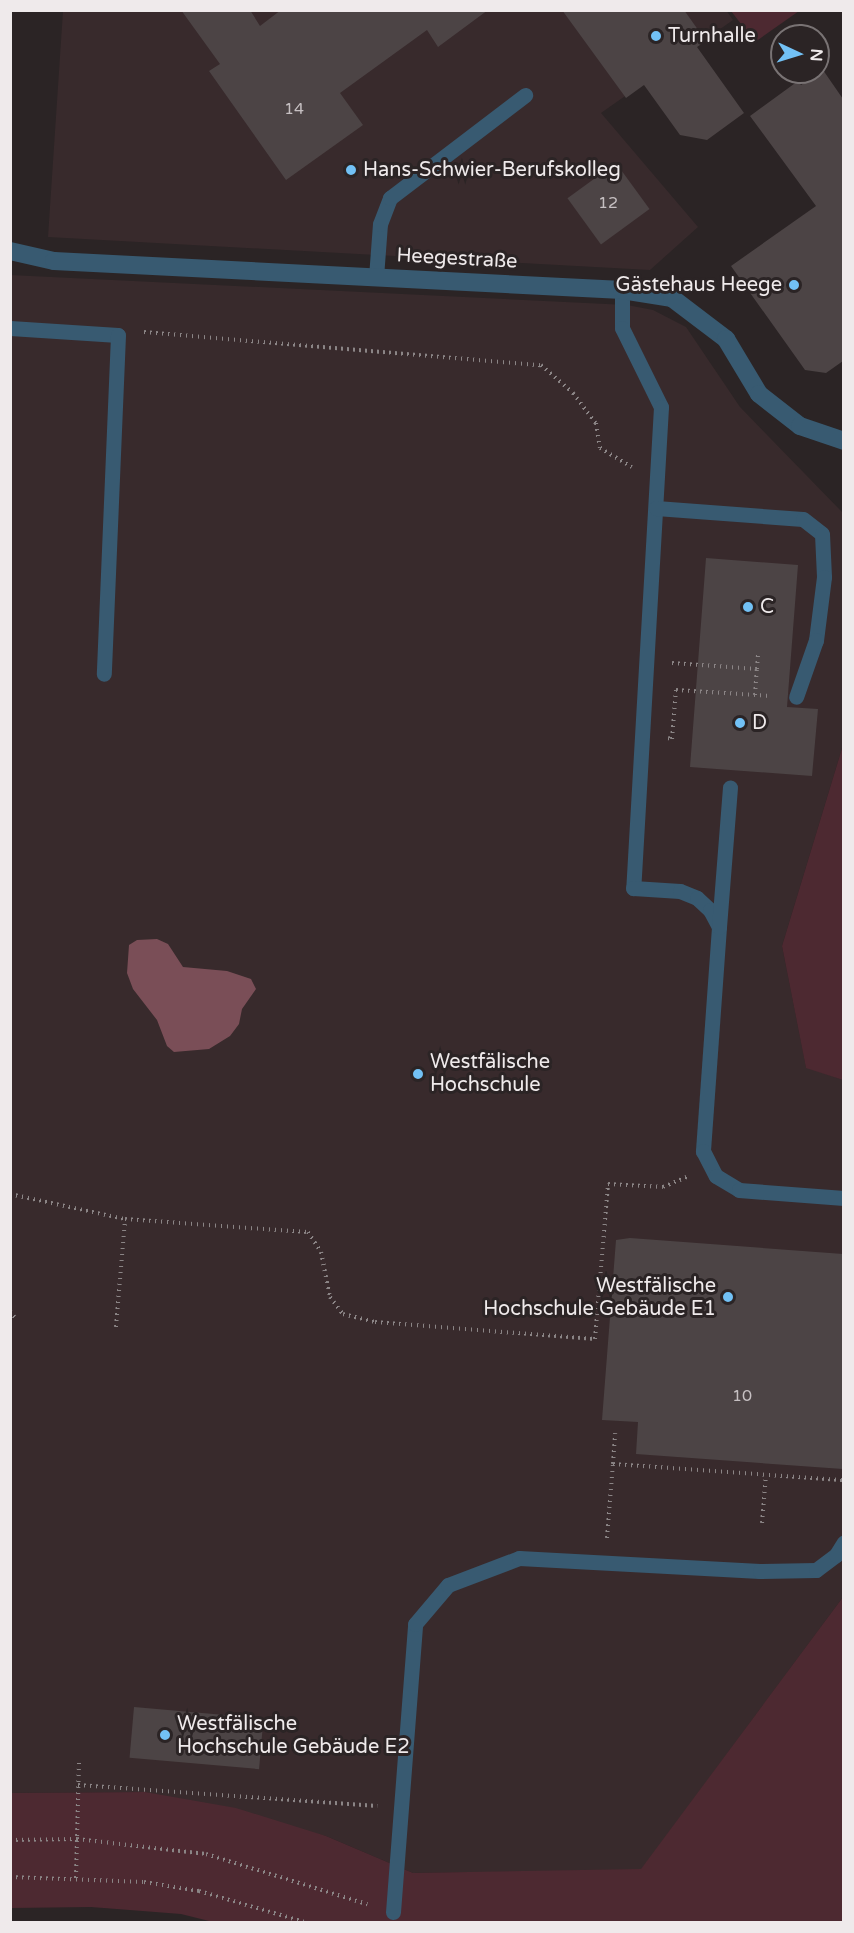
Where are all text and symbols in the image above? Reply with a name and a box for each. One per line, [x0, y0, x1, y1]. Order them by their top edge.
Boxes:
place label: Turnhalle [668, 24, 756, 48]
north arrow [770, 24, 830, 84]
marker: Turnhalle [649, 29, 663, 43]
text: N [806, 48, 826, 62]
house number: 14 [284, 99, 304, 119]
place label: Hans-Schwier-Berufskolleg [363, 158, 621, 182]
marker: Hans-Schwier-Berufskolleg [344, 163, 358, 177]
house number: 12 [598, 193, 618, 213]
street label: Heegestraße [396, 244, 518, 274]
place label: Gästehaus Heege [616, 273, 782, 297]
marker: Gästehaus Heege [787, 278, 801, 292]
place label: C [760, 595, 774, 619]
marker: C [741, 600, 755, 614]
place label: D [752, 711, 767, 735]
marker: D [733, 716, 747, 730]
place label: Westfälische Hochschule [430, 1050, 550, 1097]
marker: Westfälische Hochschule [411, 1067, 425, 1081]
place label: Westfälische Hochschule Gebäude E1 [483, 1274, 716, 1321]
marker: Westfälische Hochschule Gebäude E1 [721, 1290, 735, 1304]
house number: 10 [732, 1386, 752, 1406]
place label: Westfälische Hochschule Gebäude E2 [177, 1712, 410, 1759]
marker: Westfälische Hochschule Gebäude E2 [158, 1728, 172, 1742]

